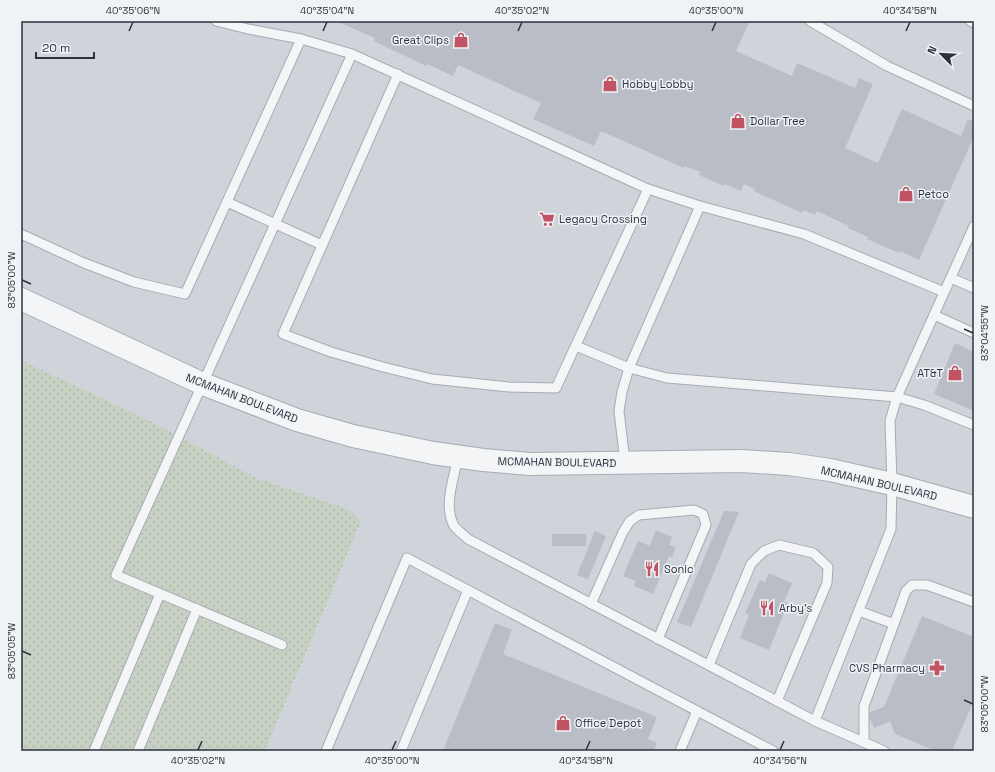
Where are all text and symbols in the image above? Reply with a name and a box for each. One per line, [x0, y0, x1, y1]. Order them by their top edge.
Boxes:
text: 40°35'06"N [106, 4, 160, 17]
text: 40°35'04"N [300, 4, 354, 17]
text: 40°35'02"N [495, 4, 549, 17]
text: 40°35'00"N [689, 4, 743, 17]
text: 40°34'58"N [883, 4, 937, 17]
shop icon: Great Clips [452, 31, 470, 49]
place label: Great Clips [392, 33, 449, 47]
scale bar [36, 34, 94, 60]
north arrow [921, 34, 961, 74]
text: 20 m [42, 40, 70, 56]
text: N [924, 44, 940, 56]
shop icon: Hobby Lobby [601, 75, 619, 93]
place label: Hobby Lobby [622, 77, 693, 91]
shop icon: Dollar Tree [729, 112, 747, 130]
place label: Dollar Tree [750, 114, 805, 128]
shop icon: Petco [897, 185, 915, 203]
place label: Petco [918, 187, 949, 201]
supermarket icon: Legacy Crossing [538, 210, 556, 228]
place label: Legacy Crossing [559, 212, 647, 226]
text: 83°05'00"W [5, 251, 18, 308]
text: 83°04'55"W [978, 305, 991, 361]
shop icon: AT&T [946, 364, 964, 382]
place label: AT&T [917, 366, 944, 380]
street label: MCMAHAN BOULEVARD [184, 370, 300, 426]
street label: MCMAHAN BOULEVARD [497, 454, 617, 470]
street label: MCMAHAN BOULEVARD [820, 463, 938, 503]
restaurant icon: Sonic [643, 560, 661, 578]
place label: Sonic [664, 562, 694, 576]
restaurant icon: Arby's [758, 599, 776, 617]
place label: Arby's [779, 601, 813, 615]
text: 83°05'05"W [5, 623, 18, 679]
pharmacy icon: CVS Pharmacy [928, 659, 946, 677]
place label: CVS Pharmacy [849, 661, 925, 675]
text: 83°05'00"W [978, 675, 991, 732]
shop icon: Office Depot [554, 714, 572, 732]
place label: Office Depot [575, 716, 642, 730]
text: 40°35'02"N [171, 754, 225, 767]
text: 40°35'00"N [365, 754, 419, 767]
text: 40°34'58"N [559, 754, 613, 767]
text: 40°34'56"N [753, 754, 807, 767]

